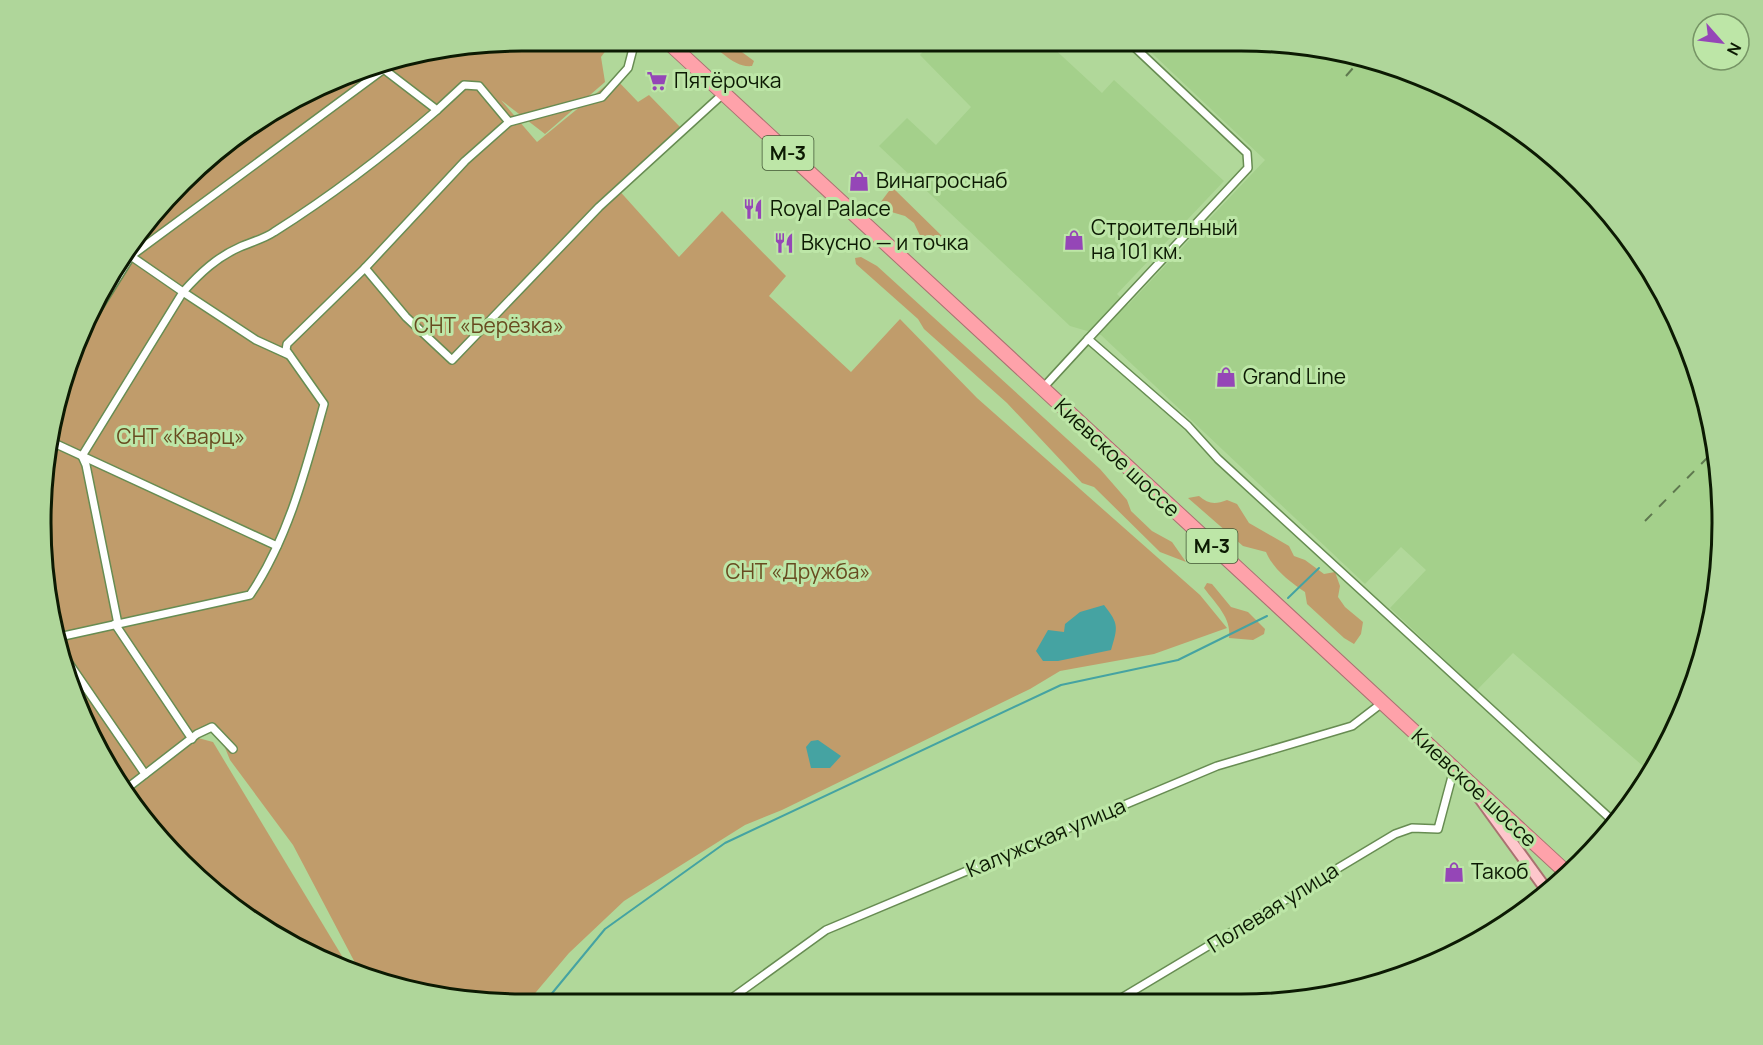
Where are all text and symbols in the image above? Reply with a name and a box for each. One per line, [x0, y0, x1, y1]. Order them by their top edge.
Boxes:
north arrow [1691, 12, 1751, 72]
text: N [1722, 39, 1747, 59]
place label: Пятёрочка [674, 66, 781, 94]
supermarket icon: Пятёрочка [645, 69, 669, 93]
road number: М-3 [762, 136, 814, 170]
place label: Винагроснаб [876, 166, 1007, 194]
shop icon: Винагроснаб [847, 169, 871, 193]
place label: Royal Palace [770, 194, 891, 222]
restaurant icon: Royal Palace [741, 197, 765, 221]
place label: Строительный на 101 км. [1091, 213, 1238, 265]
place label: Вкусно — и точка [801, 228, 969, 256]
shop icon: Строительный на 101 км. [1062, 228, 1086, 252]
restaurant icon: Вкусно — и точка [772, 231, 796, 255]
park label: СНТ «Берёзка» [414, 311, 564, 339]
place label: Grand Line [1243, 362, 1346, 390]
shop icon: Grand Line [1214, 365, 1238, 389]
street label: Киевское шоссе [1049, 392, 1187, 523]
park label: СНТ «Кварц» [117, 422, 245, 450]
road number: М-3 [1186, 529, 1238, 563]
park label: СНТ «Дружба» [725, 557, 871, 585]
street label: Киевское шоссе [1406, 722, 1544, 853]
street label: Калужская улица [962, 791, 1129, 883]
street label: Полевая улица [1202, 856, 1343, 959]
place label: Такоб [1471, 857, 1529, 885]
shop icon: Такоб [1442, 860, 1466, 884]

